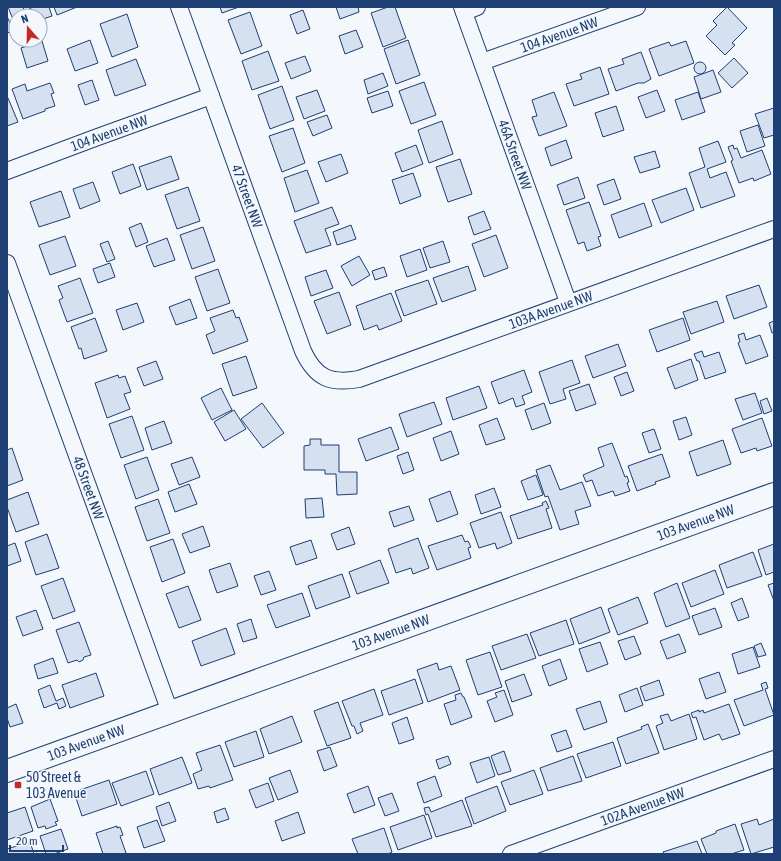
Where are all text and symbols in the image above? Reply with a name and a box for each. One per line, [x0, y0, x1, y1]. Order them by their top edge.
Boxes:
north arrow [8, 8, 48, 48]
text: N [19, 12, 30, 25]
street label: 104 Avenue NW [519, 13, 601, 56]
street label: 104 Avenue NW [68, 111, 151, 154]
street label: 46A Street NW [495, 118, 535, 193]
street label: 47 Street NW [228, 162, 266, 231]
street label: 103A Avenue NW [507, 287, 596, 332]
street label: 48 Street NW [70, 454, 108, 522]
street label: 103 Avenue NW [655, 501, 737, 544]
street label: 103 Avenue NW [350, 611, 432, 654]
street label: 103 Avenue NW [45, 721, 128, 764]
place label: 50 Street & 103 Avenue [26, 769, 86, 801]
marker: 50 Street & 103 Avenue [13, 780, 23, 790]
street label: 102A Avenue NW [599, 784, 687, 829]
scale bar [10, 827, 63, 853]
text: 20 m [16, 834, 38, 848]

